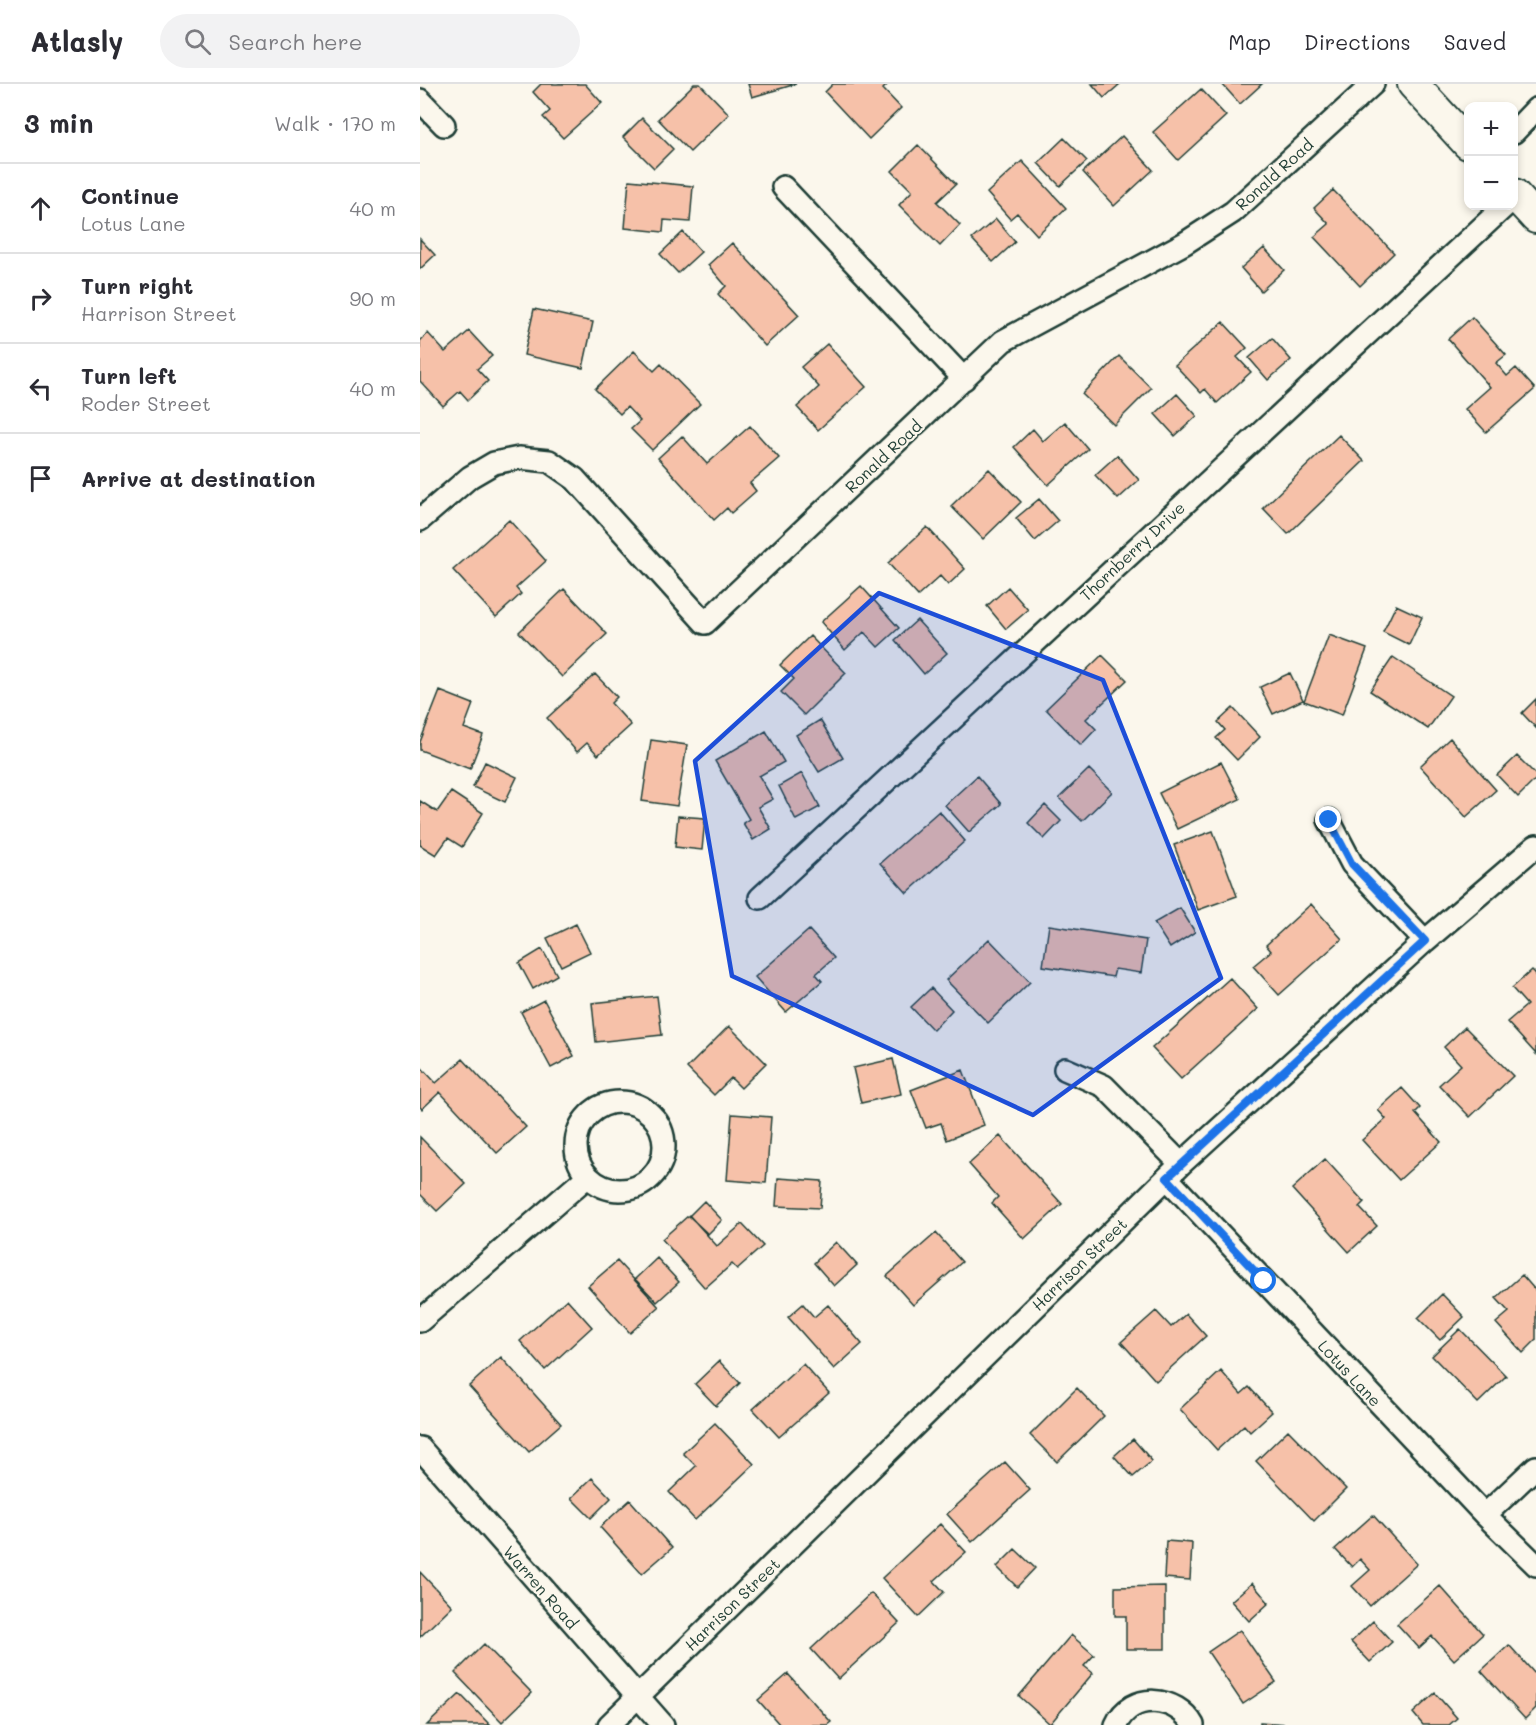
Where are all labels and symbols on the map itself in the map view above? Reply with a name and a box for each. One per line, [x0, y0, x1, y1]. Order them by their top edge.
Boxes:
street label: Ronald Road [1231, 134, 1317, 214]
street label: Ronald Road [840, 415, 926, 497]
street label: Thornberry Drive [1075, 497, 1189, 605]
route end [1315, 806, 1341, 832]
street label: Harrison Street [1027, 1213, 1131, 1315]
route start [1250, 1267, 1276, 1293]
street label: Lotus Lane [1314, 1335, 1386, 1411]
street label: Warren Road [499, 1541, 583, 1633]
street label: Harrison Street [680, 1553, 784, 1655]

